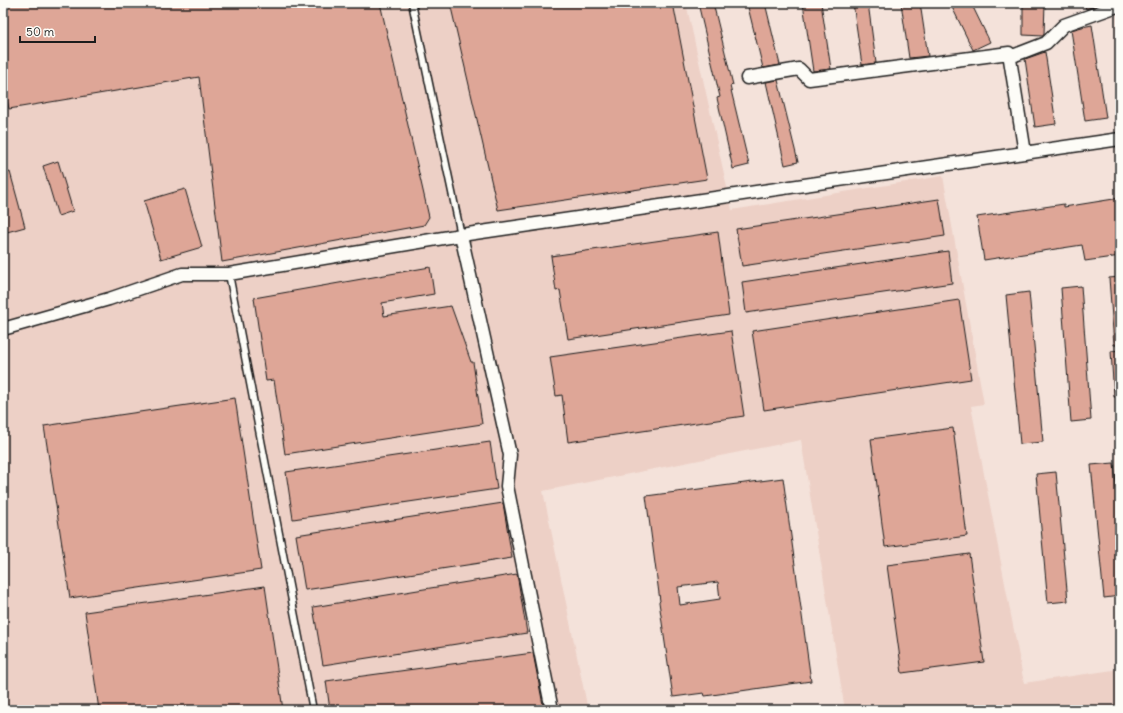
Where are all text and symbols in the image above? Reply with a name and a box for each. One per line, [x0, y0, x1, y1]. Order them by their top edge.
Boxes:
scale bar [20, 18, 95, 44]
text: 50 m [26, 24, 55, 39]

